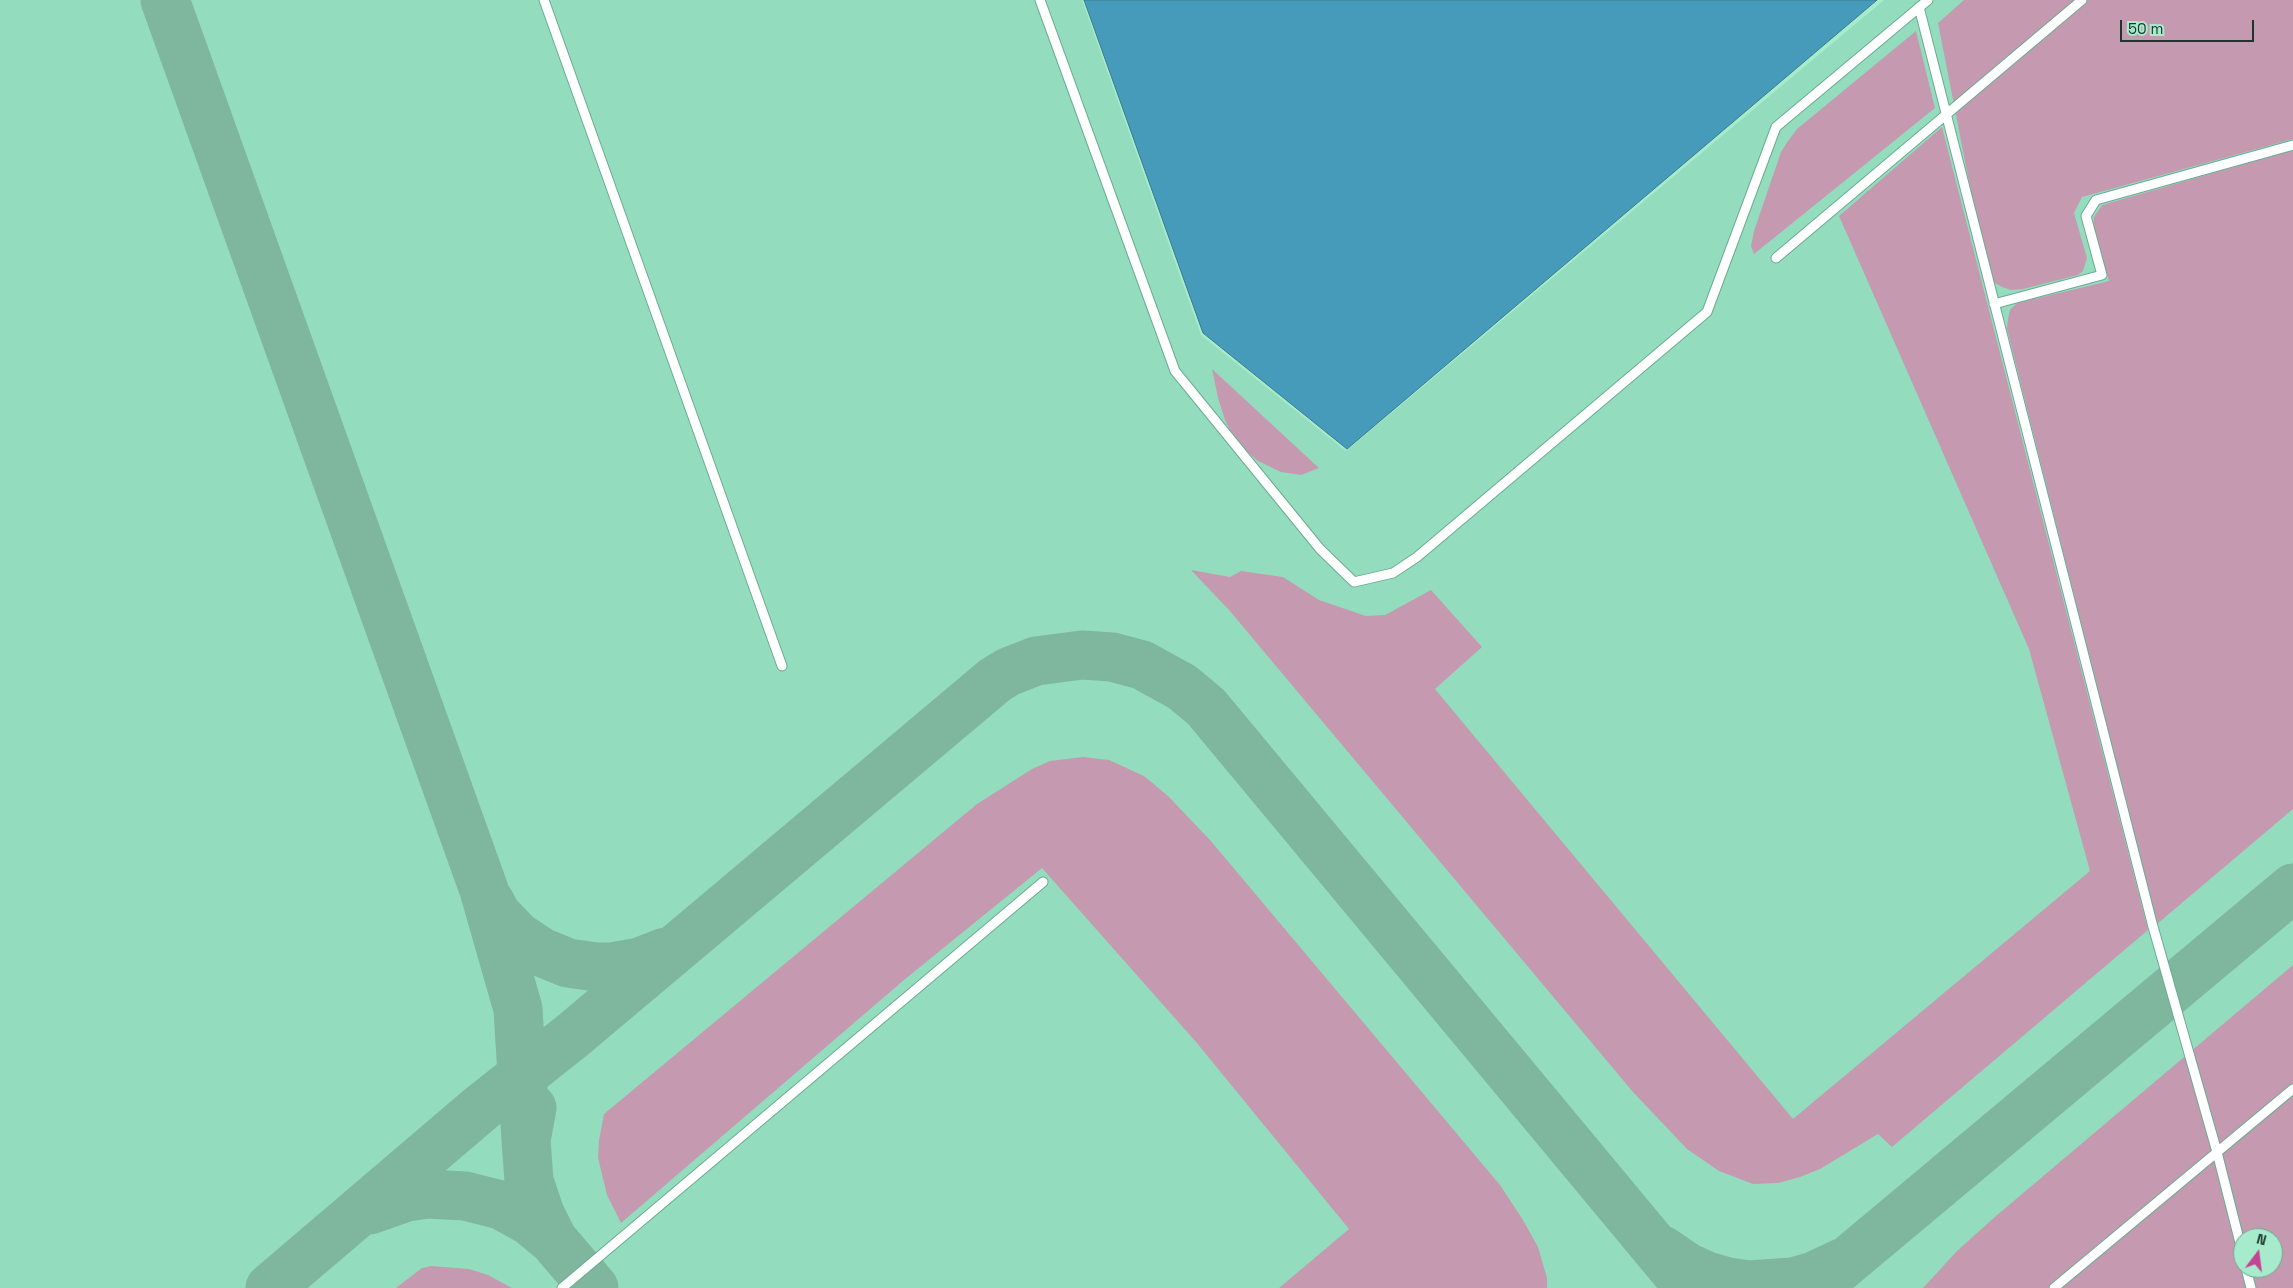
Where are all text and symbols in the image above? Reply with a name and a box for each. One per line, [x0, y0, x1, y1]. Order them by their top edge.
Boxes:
scale bar [2123, 10, 2257, 42]
text: 50 m [2128, 19, 2163, 38]
north arrow [2233, 1228, 2283, 1278]
text: N [2255, 1230, 2268, 1249]

